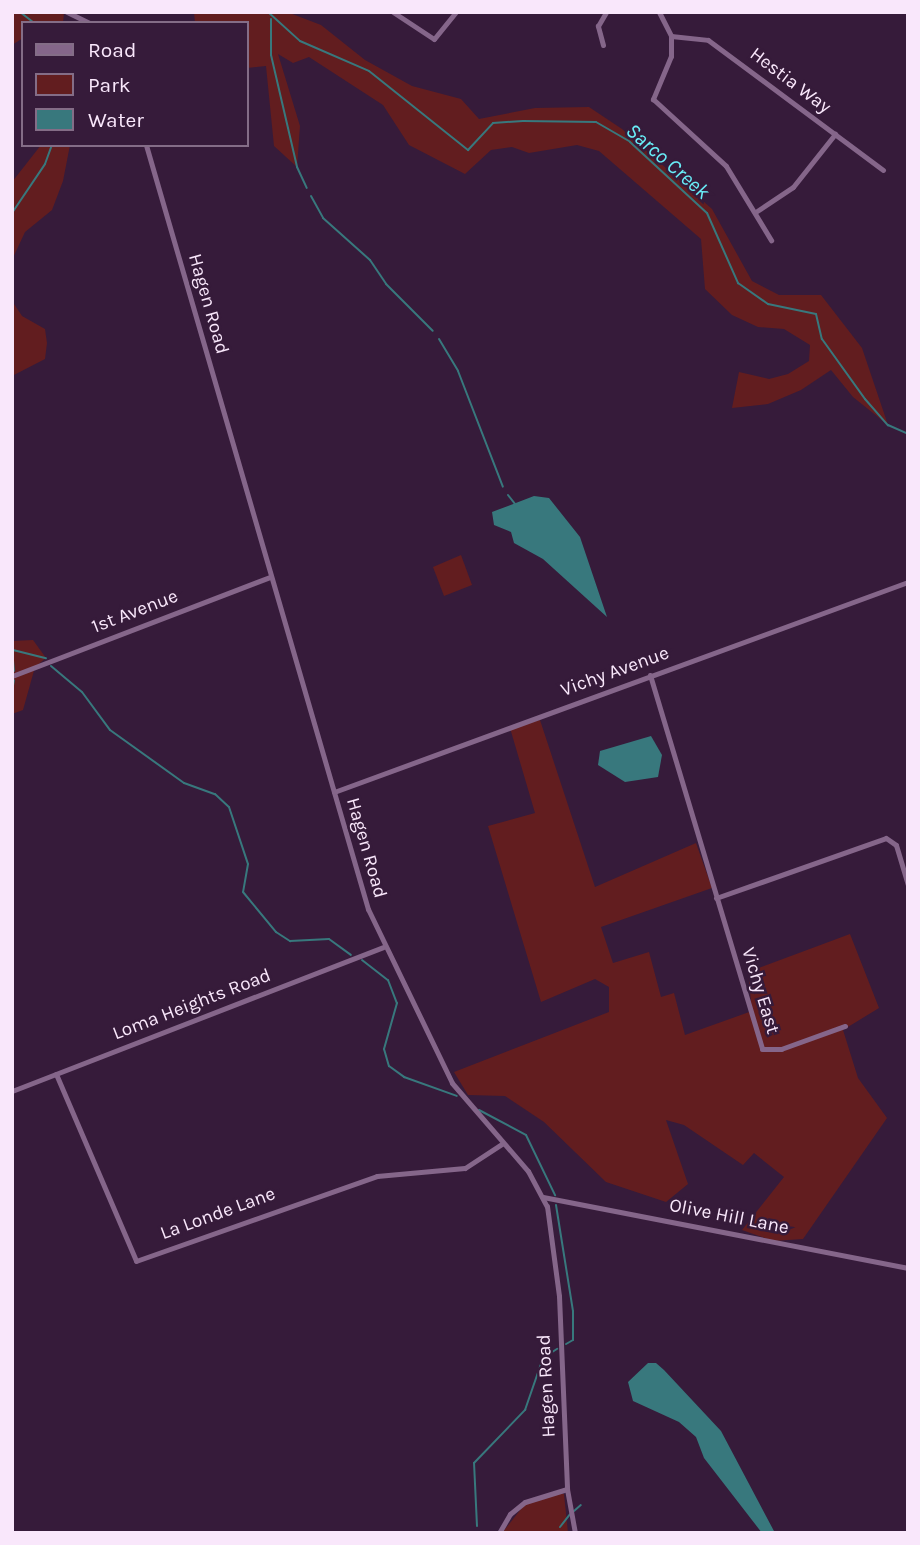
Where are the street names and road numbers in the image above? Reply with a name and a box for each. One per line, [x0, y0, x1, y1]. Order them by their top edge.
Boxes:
street label: Hestia Way [745, 43, 835, 119]
street label: Hagen Road [183, 251, 233, 357]
street label: 1st Avenue [89, 585, 181, 639]
street label: Vichy Avenue [558, 642, 672, 702]
street label: Hagen Road [341, 795, 391, 901]
street label: Vichy East [736, 945, 784, 1037]
street label: Loma Heights Road [110, 964, 274, 1046]
street label: La Londe Lane [157, 1183, 279, 1245]
street label: Olive Hill Lane [667, 1194, 791, 1240]
street label: Hagen Road [533, 1334, 561, 1438]

